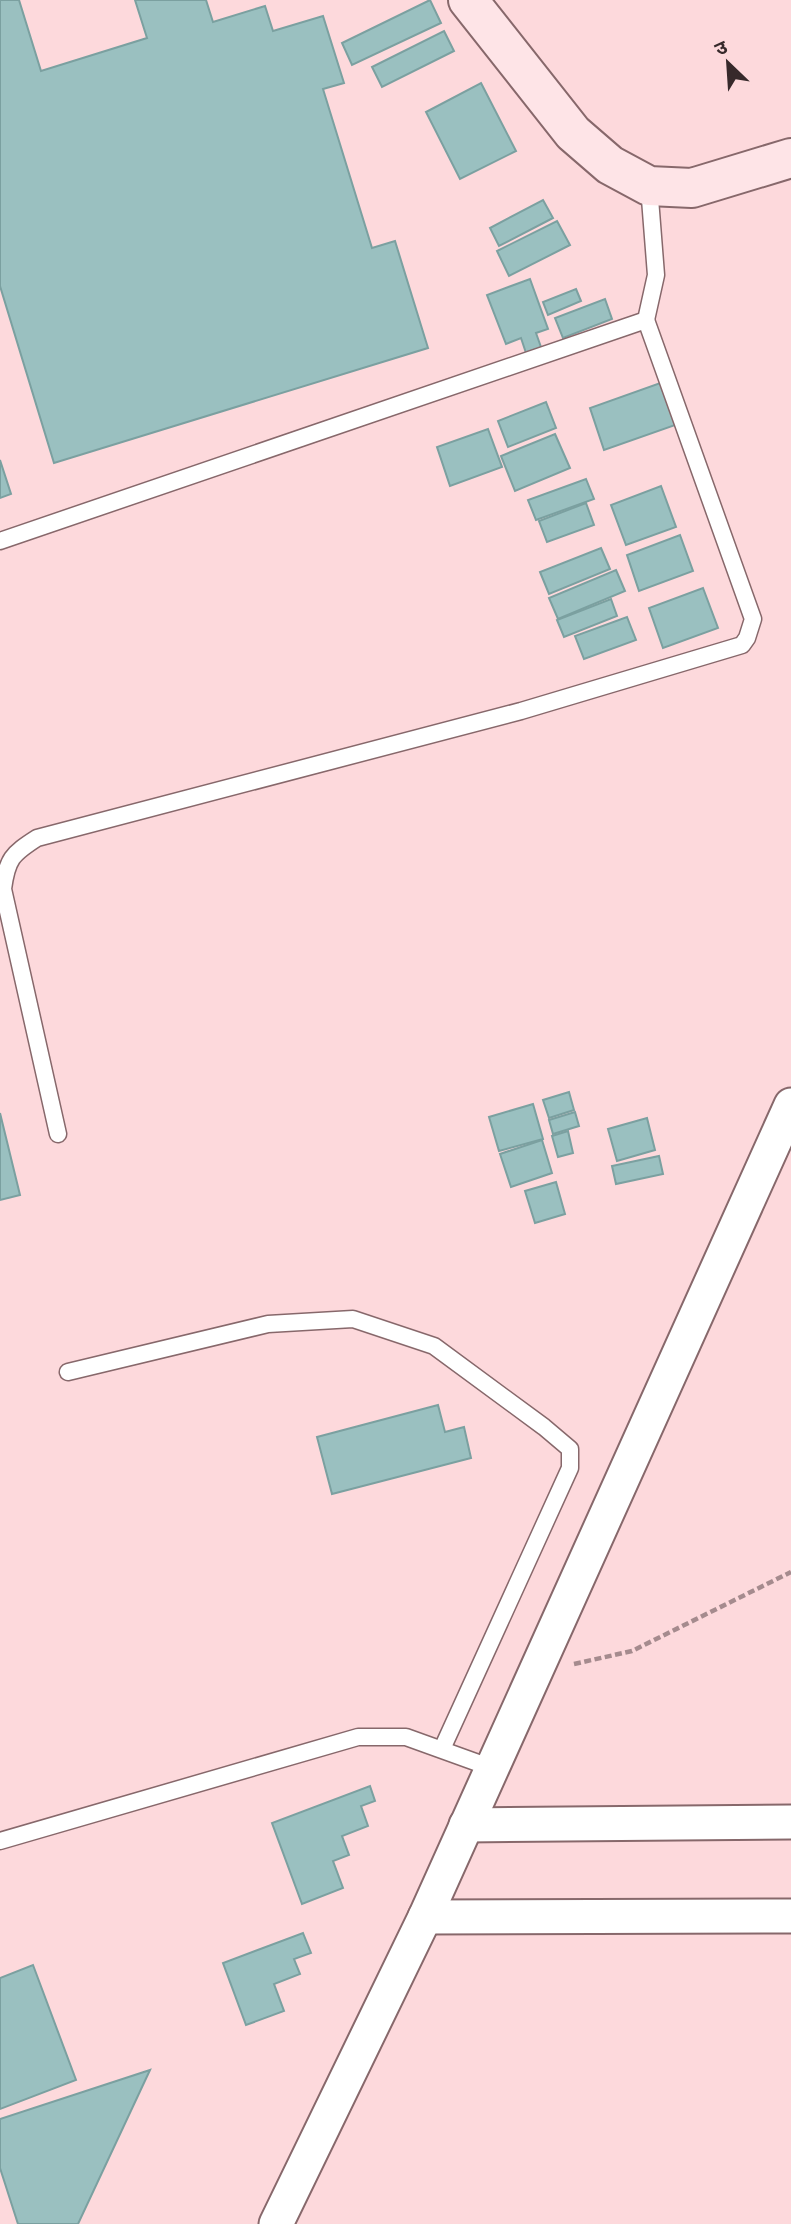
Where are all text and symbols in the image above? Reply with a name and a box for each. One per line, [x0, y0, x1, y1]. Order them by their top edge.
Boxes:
north arrow [693, 28, 763, 98]
text: उ [712, 36, 732, 61]

